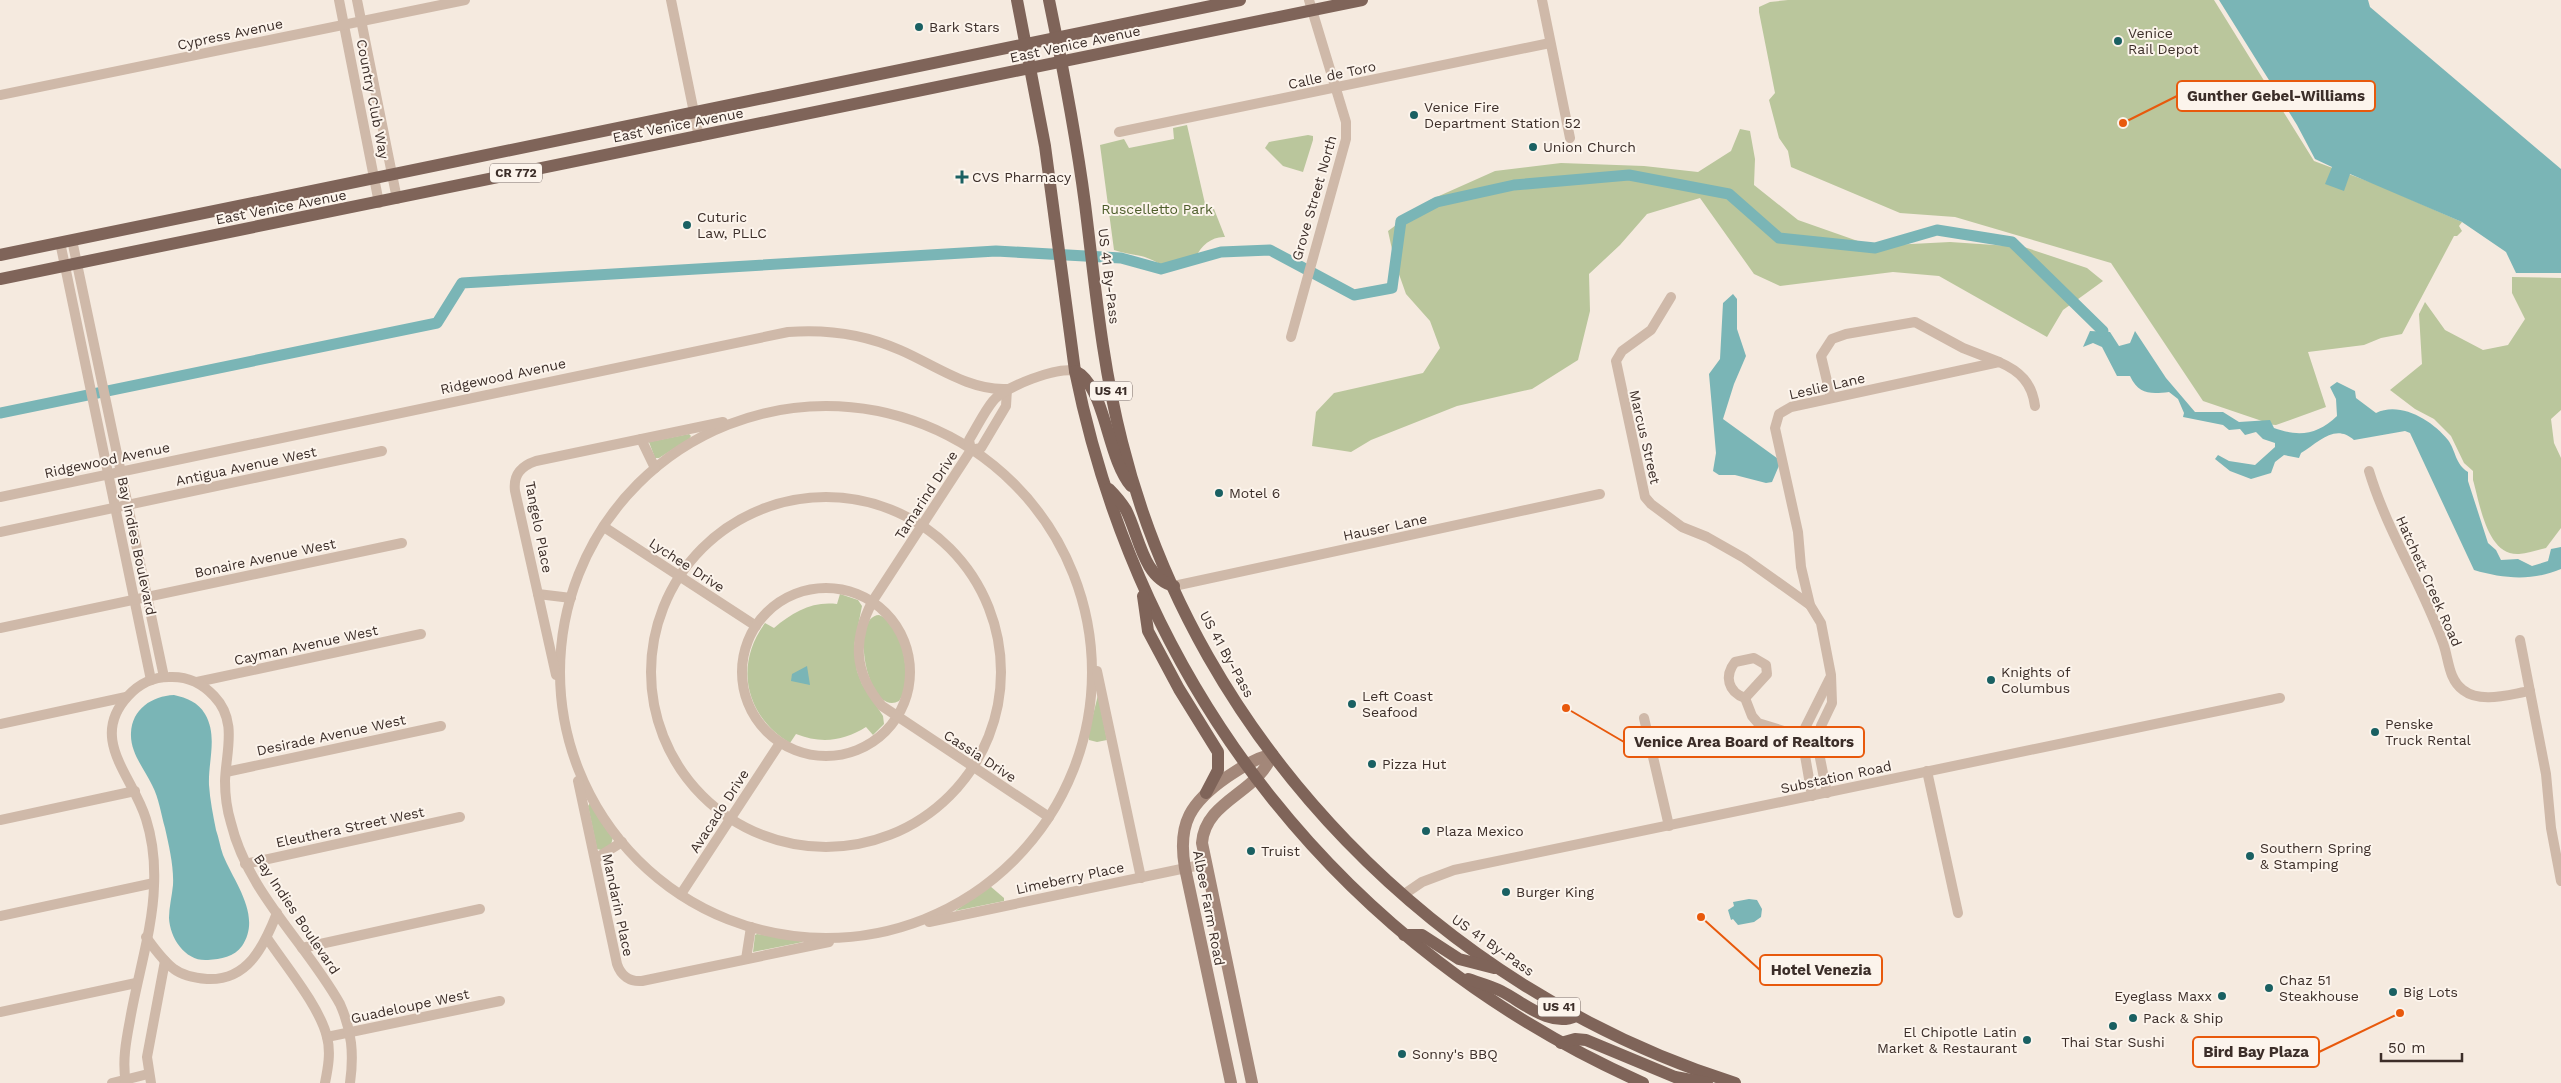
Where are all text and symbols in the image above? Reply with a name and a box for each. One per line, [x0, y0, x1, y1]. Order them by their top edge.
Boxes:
street label: Cypress Avenue [176, 15, 284, 53]
place label: Bark Stars [929, 19, 1000, 35]
marker: Bark Stars [913, 21, 925, 33]
street label: East Venice Avenue [1008, 22, 1142, 66]
place label: Venice Rail Depot [2128, 25, 2199, 57]
marker: Venice Rail Depot [2112, 35, 2124, 47]
street label: Country Club Way [354, 38, 393, 161]
street label: Calle de Toro [1287, 58, 1377, 92]
callout: Gunther Gebel-Williams [2177, 81, 2375, 111]
text: Gunther Gebel-Williams [2187, 87, 2365, 105]
place label: Venice Fire Department Station 52 [1424, 99, 1581, 131]
street label: East Venice Avenue [611, 104, 745, 146]
marker: Venice Fire Department Station 52 [1408, 109, 1420, 121]
street label: Grove Street North [1288, 134, 1340, 262]
place label: Union Church [1543, 139, 1636, 155]
marker: Union Church [1527, 141, 1539, 153]
road number: CR 772 [490, 164, 542, 182]
place label: CVS Pharmacy [972, 169, 1072, 185]
marker: CVS Pharmacy [956, 171, 968, 183]
street label: East Venice Avenue [214, 186, 348, 228]
park label: Ruscelletto Park [1101, 201, 1213, 217]
place label: Cuturic Law, PLLC [697, 209, 767, 241]
marker: Cuturic Law, PLLC [681, 219, 693, 231]
street label: US 41 By-Pass [1095, 227, 1123, 325]
street label: Ridgewood Avenue [439, 355, 567, 397]
street label: Leslie Lane [1787, 369, 1867, 403]
road number: US 41 [1090, 382, 1132, 401]
street label: Marcus Street [1626, 388, 1664, 486]
street label: Ridgewood Avenue [43, 439, 171, 481]
street label: Antigua Avenue West [174, 443, 318, 489]
street label: Tamarind Drive [891, 448, 961, 542]
street label: Bay Indies Boulevard [114, 475, 160, 617]
street label: Tangelo Place [522, 480, 556, 574]
place label: Motel 6 [1229, 485, 1280, 501]
marker: Motel 6 [1213, 487, 1225, 499]
street label: Hauser Lane [1342, 510, 1428, 544]
street label: Hatchett Creek Road [2393, 513, 2465, 649]
street label: Bonaire Avenue West [193, 535, 337, 581]
street label: Lychee Drive [646, 535, 728, 595]
street label: US 41 By-Pass [1197, 608, 1257, 700]
street label: Cayman Avenue West [233, 622, 380, 668]
place label: Knights of Columbus [2001, 664, 2071, 696]
marker: Knights of Columbus [1985, 674, 1997, 686]
place label: Left Coast Seafood [1362, 688, 1433, 720]
marker: Left Coast Seafood [1346, 698, 1358, 710]
street label: Desirade Avenue West [255, 711, 407, 759]
place label: Penske Truck Rental [2385, 716, 2472, 748]
marker: Penske Truck Rental [2369, 726, 2381, 738]
street label: Cassia Drive [941, 727, 1019, 785]
callout: Venice Area Board of Realtors [1624, 727, 1864, 757]
text: Venice Area Board of Realtors [1634, 733, 1854, 751]
place label: Pizza Hut [1382, 756, 1446, 772]
street label: Substation Road [1779, 757, 1893, 797]
marker: Pizza Hut [1366, 758, 1378, 770]
street label: Avacado Drive [686, 766, 752, 856]
street label: Eleuthera Street West [274, 803, 426, 851]
place label: Plaza Mexico [1436, 823, 1524, 839]
marker: Plaza Mexico [1420, 825, 1432, 837]
place label: Southern Spring & Stamping [2260, 840, 2372, 872]
place label: Truist [1261, 843, 1300, 859]
marker: Truist [1245, 845, 1257, 857]
street label: Albee Farm Road [1190, 849, 1228, 967]
marker: Southern Spring & Stamping [2244, 850, 2256, 862]
street label: Bay Indies Boulevard [251, 851, 343, 977]
street label: Mandarin Place [599, 852, 637, 958]
street label: Limeberry Place [1014, 859, 1126, 897]
place label: Burger King [1516, 884, 1594, 900]
marker: Burger King [1500, 886, 1512, 898]
street label: US 41 By-Pass [1449, 911, 1537, 979]
callout: Hotel Venezia [1760, 955, 1882, 985]
text: Hotel Venezia [1771, 961, 1872, 979]
place label: Chaz 51 Steakhouse [2279, 972, 2359, 1004]
marker: Chaz 51 Steakhouse [2263, 982, 2275, 994]
place label: Big Lots [2403, 984, 2458, 1000]
street label: Guadeloupe West [349, 986, 471, 1026]
marker: Big Lots [2387, 986, 2399, 998]
place label: Eyeglass Maxx [2114, 988, 2212, 1004]
marker: Eyeglass Maxx [2216, 990, 2228, 1002]
road number: US 41 [1538, 998, 1580, 1016]
place label: Pack & Ship [2143, 1010, 2223, 1026]
marker: Pack & Ship [2127, 1012, 2139, 1024]
marker: Thai Star Sushi [2107, 1020, 2119, 1032]
place label: El Chipotle Latin Market & Restaurant [1877, 1024, 2017, 1056]
scale bar [2381, 1030, 2462, 1062]
marker: El Chipotle Latin Market & Restaurant [2021, 1034, 2033, 1046]
place label: Thai Star Sushi [2061, 1034, 2165, 1050]
callout: Bird Bay Plaza [2193, 1037, 2319, 1067]
text: 50 m [2388, 1039, 2425, 1057]
text: Bird Bay Plaza [2203, 1043, 2309, 1061]
place label: Sonny's BBQ [1412, 1046, 1498, 1062]
marker: Sonny's BBQ [1396, 1048, 1408, 1060]

